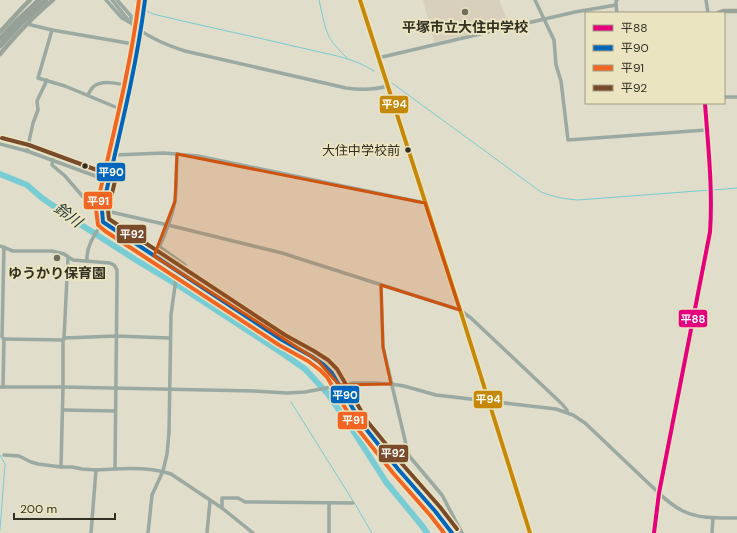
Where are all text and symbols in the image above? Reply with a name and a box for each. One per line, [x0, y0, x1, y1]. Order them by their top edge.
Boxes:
marker: 平塚市立大住中学校 [460, 7, 470, 17]
legend [585, 12, 725, 104]
place label: 平塚市立大住中学校 [402, 18, 528, 36]
text: 平88 [621, 20, 648, 36]
text: 平90 [621, 40, 649, 56]
text: 平91 [621, 60, 644, 76]
text: 平92 [621, 80, 647, 96]
line badge: 平94 [379, 95, 409, 114]
text: 平94 [381, 97, 407, 111]
place label: 大住中学校前 [322, 142, 400, 159]
marker: 大住中学校前 [403, 145, 413, 155]
unlabelled marker [80, 161, 90, 171]
line badge: 平90 [96, 162, 126, 182]
text: 平90 [98, 165, 124, 179]
line badge: 平91 [83, 191, 113, 210]
text: 平91 [87, 194, 109, 208]
water label: 鈴川 [50, 198, 88, 233]
line badge: 平92 [116, 224, 147, 244]
text: 平92 [120, 227, 144, 241]
marker: ゆうかり保育園 [52, 253, 62, 263]
place label: ゆうかり保育園 [8, 264, 106, 282]
line badge: 平88 [678, 309, 708, 328]
text: 平88 [681, 312, 705, 326]
line badge: 平90 [330, 385, 360, 404]
text: 平90 [332, 388, 358, 402]
line badge: 平94 [473, 390, 503, 409]
text: 平94 [475, 392, 501, 406]
line badge: 平91 [337, 411, 368, 430]
text: 平91 [342, 413, 364, 427]
line badge: 平92 [378, 444, 409, 463]
text: 平92 [381, 446, 405, 460]
scale bar [14, 495, 115, 521]
text: 200 m [20, 501, 57, 517]

